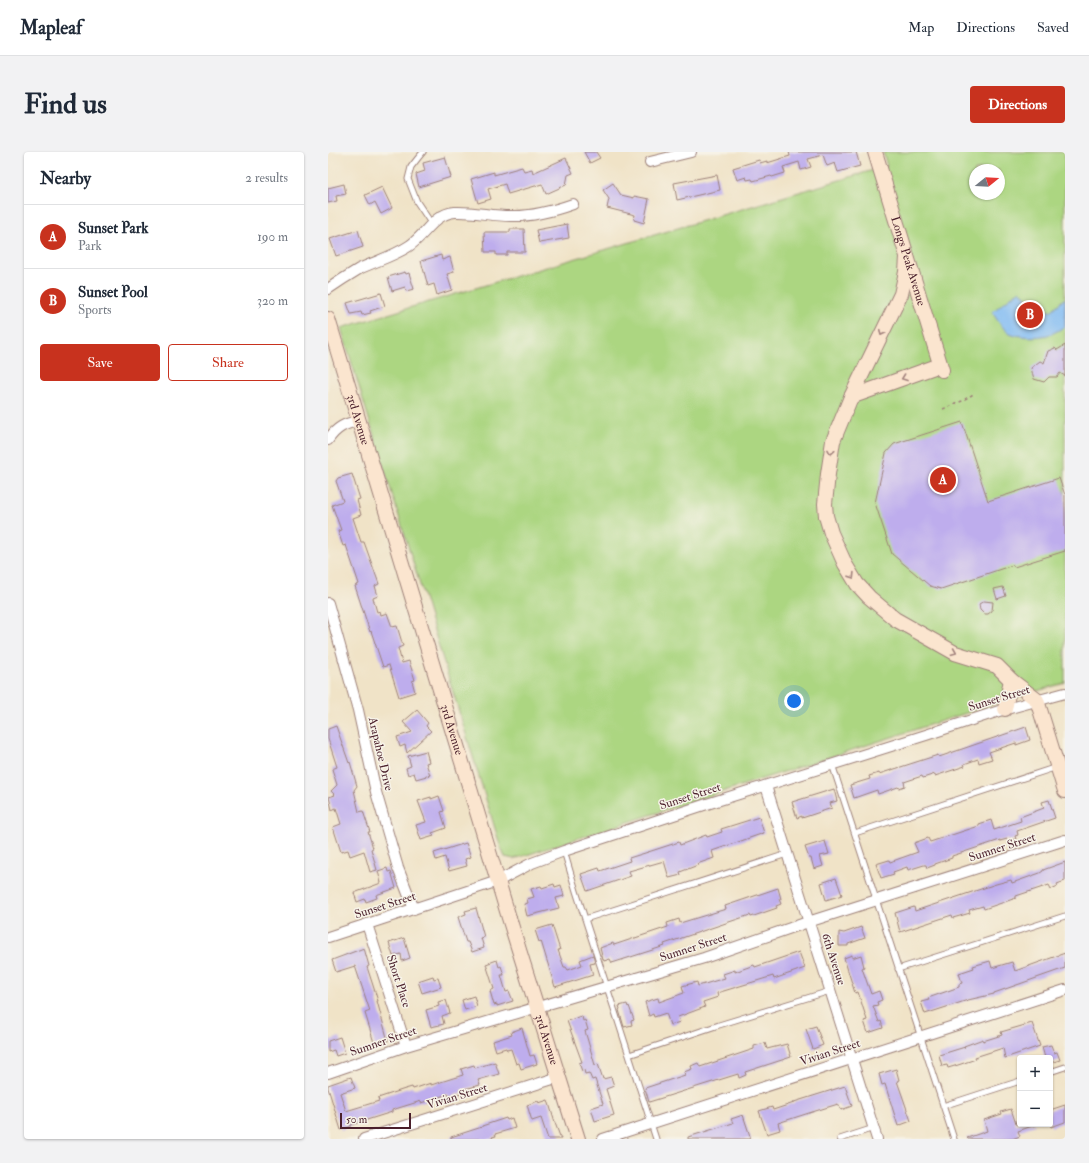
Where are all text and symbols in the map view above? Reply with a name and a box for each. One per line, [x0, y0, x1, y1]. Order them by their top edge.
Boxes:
text: Mapleaf [20, 16, 82, 40]
text: Map [908, 19, 934, 36]
text: Directions [956, 19, 1015, 36]
text: Saved [1037, 19, 1069, 36]
button: Directions [970, 86, 1065, 123]
text: Find us [24, 87, 107, 122]
north arrow [969, 164, 1005, 200]
text: Nearby [40, 168, 91, 189]
text: 2 results [245, 170, 288, 186]
street label: Longs Peak Avenue [887, 214, 929, 308]
text: Sunset Park [78, 219, 149, 238]
text: A [49, 229, 57, 245]
text: 190 m [257, 229, 288, 245]
text: Park [78, 238, 102, 254]
text: Sunset Pool [78, 283, 148, 302]
text: B [49, 293, 57, 309]
text: 320 m [257, 293, 288, 309]
pin: B [1017, 300, 1043, 330]
text: Sports [78, 302, 112, 318]
one-way arrow [879, 328, 887, 336]
button: Save [40, 344, 160, 381]
button: Share [168, 344, 288, 381]
one-way arrow [900, 374, 907, 382]
street label: 3rd Avenue [343, 392, 373, 447]
one-way arrow [827, 449, 836, 455]
pin: A [930, 465, 956, 495]
one-way arrow [847, 571, 854, 578]
one-way arrow [950, 647, 958, 655]
street label: Sunset Street [967, 682, 1032, 715]
your location [784, 691, 804, 711]
street label: 3rd Avenue [437, 703, 466, 757]
street label: Arapahoe Drive [365, 715, 396, 792]
street label: Sunset Street [658, 780, 723, 813]
street label: Sumner Street [967, 830, 1038, 865]
street label: Sunset Street [353, 889, 418, 922]
street label: Sumner Street [658, 930, 729, 965]
street label: 6th Avenue [818, 931, 849, 987]
street label: Short Place [383, 953, 414, 1009]
street label: 3rd Avenue [532, 1012, 561, 1067]
street label: Sumner Street [348, 1023, 418, 1060]
street label: Vivian Street [798, 1036, 862, 1069]
map controls [1017, 1055, 1053, 1127]
button: + [1017, 1055, 1053, 1091]
street label: Vivian Street [425, 1080, 489, 1113]
button: − [1017, 1091, 1053, 1127]
scale bar [340, 1111, 411, 1130]
text: 50 m [346, 1113, 367, 1126]

